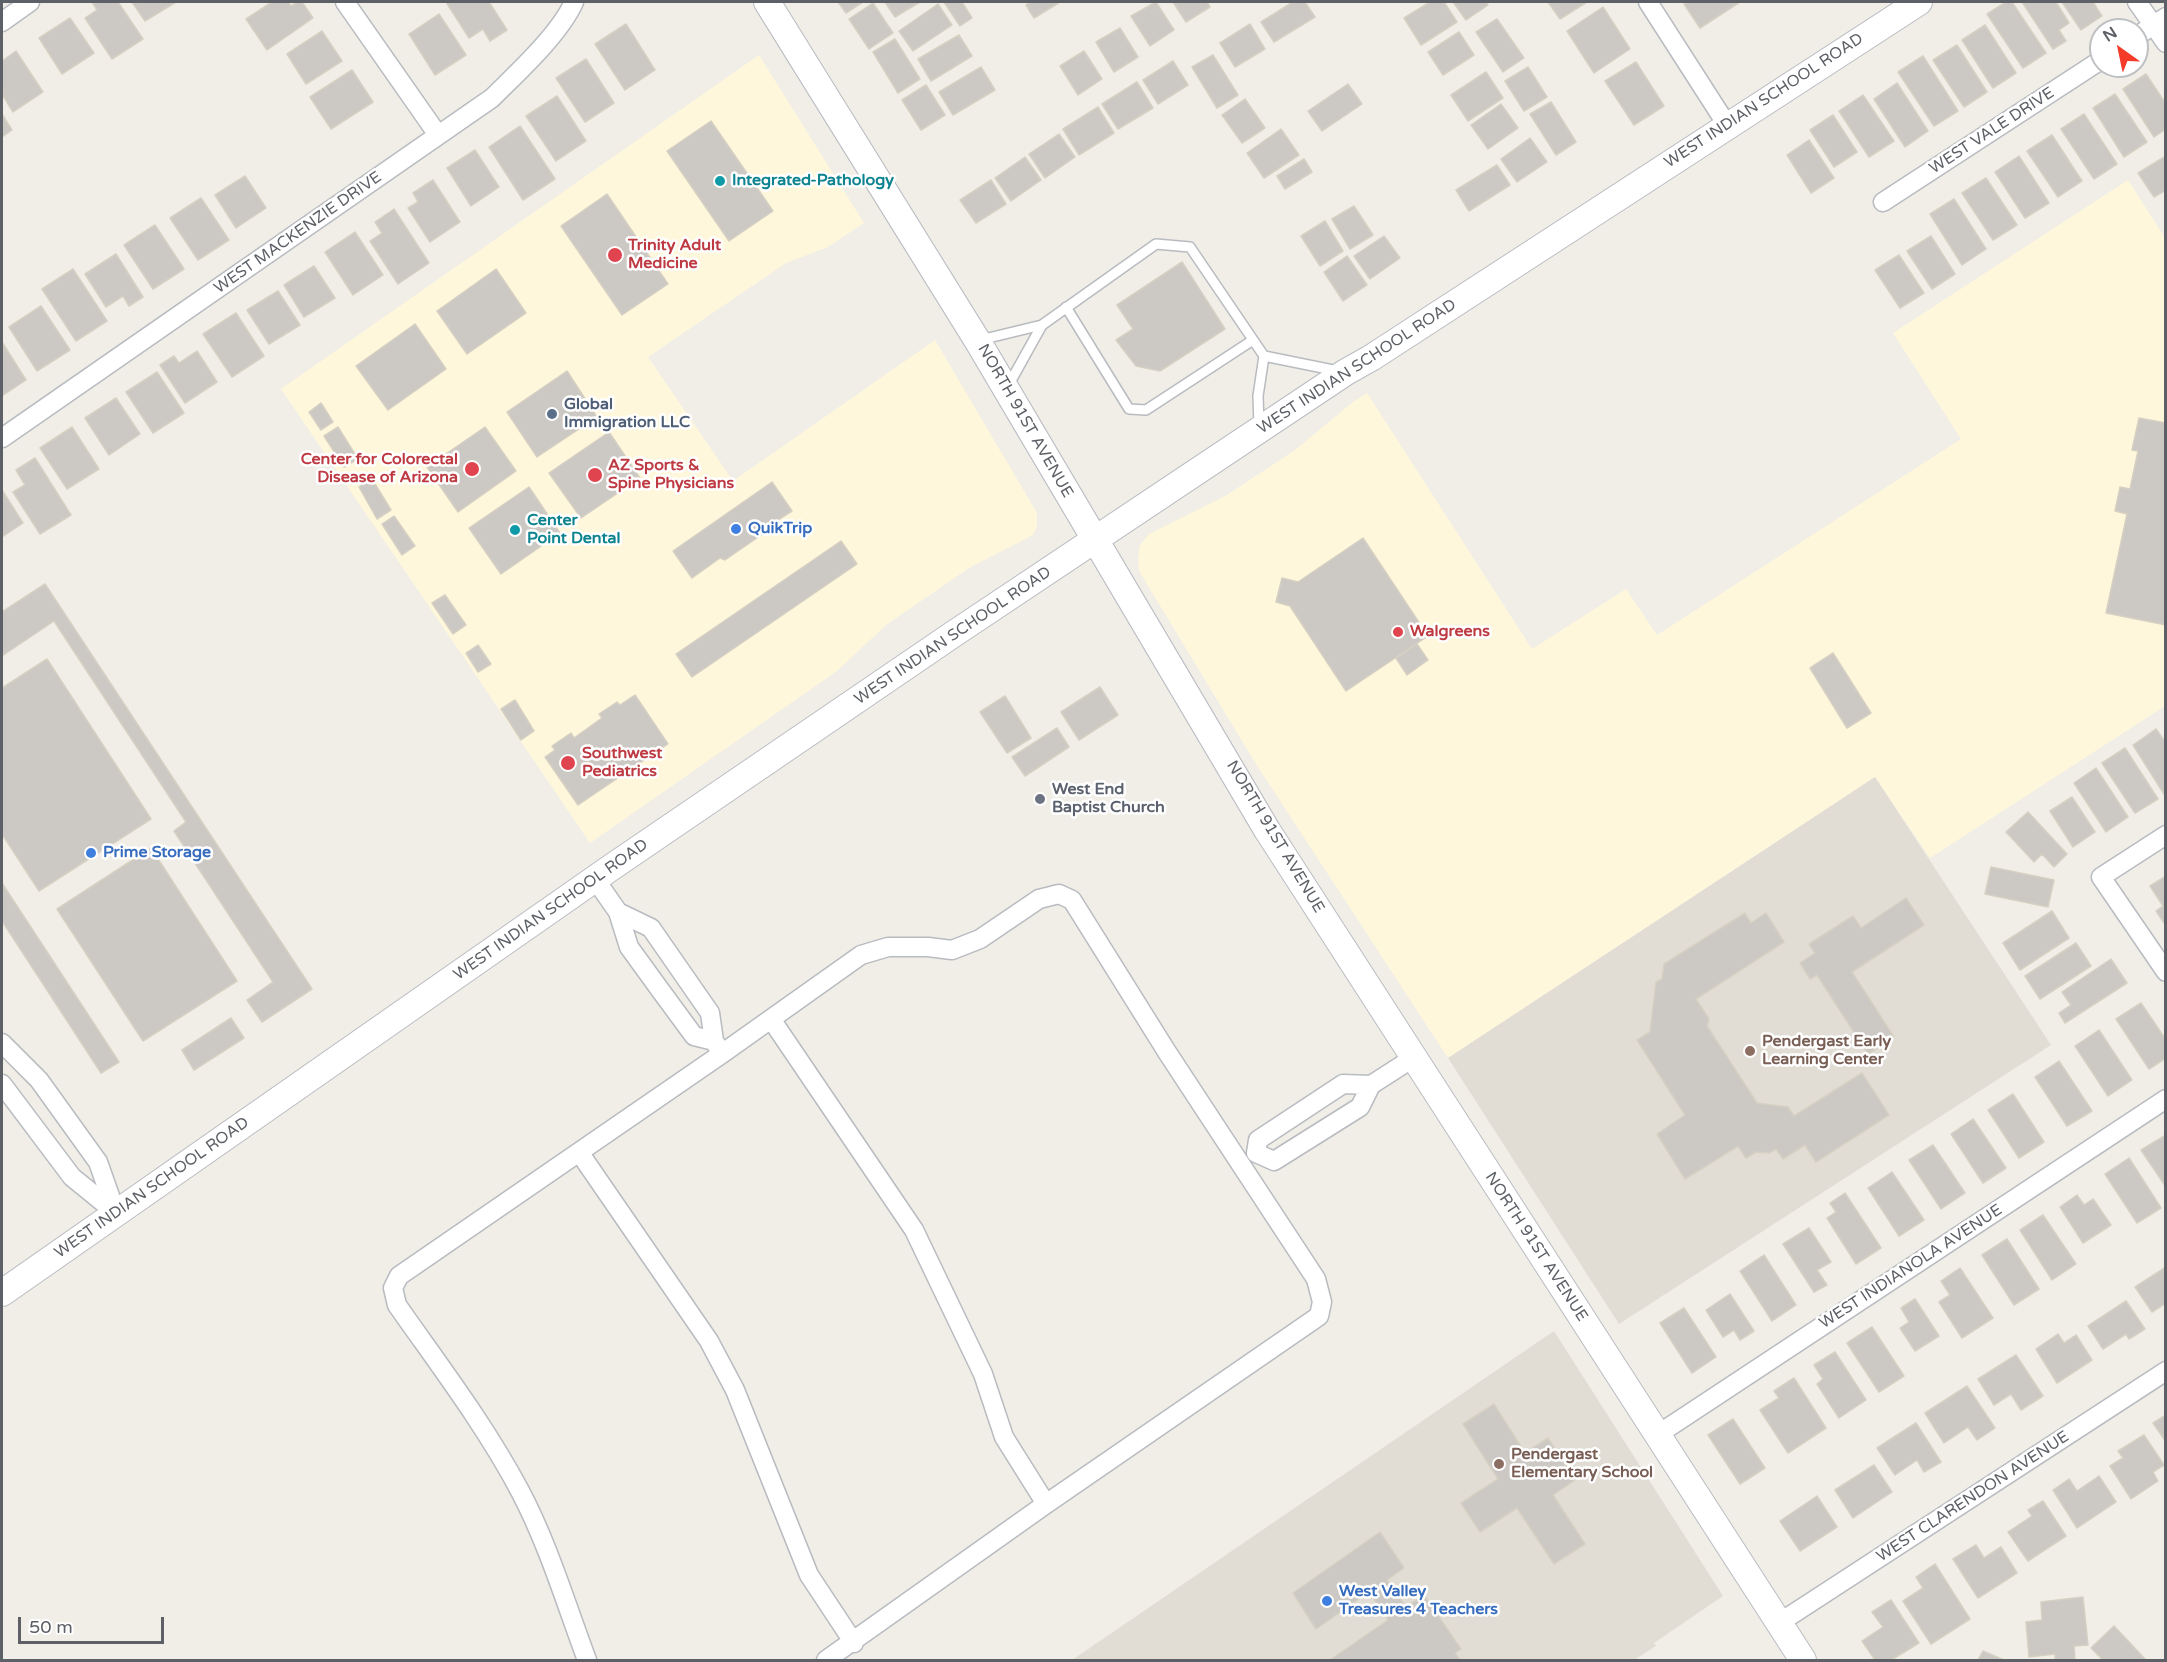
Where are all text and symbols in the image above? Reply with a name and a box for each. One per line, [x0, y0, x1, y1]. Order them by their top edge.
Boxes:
north arrow [2089, 18, 2149, 78]
text: N [2099, 23, 2121, 46]
street label: WEST INDIAN SCHOOL ROAD [1661, 30, 1867, 172]
street label: WEST VALE DRIVE [1926, 84, 2058, 178]
street label: WEST MACKENZIE DRIVE [211, 168, 385, 298]
place label: Integrated-Pathology [732, 171, 894, 191]
marker: Integrated-Pathology [713, 174, 727, 188]
place label: Trinity Adult Medicine [628, 236, 721, 274]
marker: Trinity Adult Medicine [606, 246, 624, 264]
street label: WEST INDIAN SCHOOL ROAD [1254, 296, 1460, 438]
street label: NORTH 91ST AVENUE [973, 341, 1077, 501]
place label: Global Immigration LLC [564, 395, 690, 433]
marker: Global Immigration LLC [545, 407, 559, 421]
place label: Center for Colorectal Disease of Arizona [301, 450, 458, 488]
place label: AZ Sports & Spine Physicians [608, 456, 734, 494]
marker: Center for Colorectal Disease of Arizona [463, 460, 481, 478]
marker: AZ Sports & Spine Physicians [586, 466, 604, 484]
place label: Center Point Dental [527, 511, 620, 549]
place label: QuikTrip [748, 519, 812, 539]
marker: QuikTrip [729, 522, 743, 536]
marker: Center Point Dental [508, 523, 522, 537]
street label: WEST INDIAN SCHOOL ROAD [851, 563, 1055, 709]
place label: Walgreens [1410, 622, 1490, 642]
marker: Walgreens [1391, 625, 1405, 639]
place label: Southwest Pediatrics [582, 744, 662, 782]
marker: Southwest Pediatrics [559, 754, 577, 772]
street label: NORTH 91ST AVENUE [1222, 757, 1328, 917]
place label: West End Baptist Church [1052, 780, 1165, 818]
marker: West End Baptist Church [1033, 792, 1047, 806]
street label: WEST INDIAN SCHOOL ROAD [450, 835, 652, 985]
place label: Prime Storage [103, 843, 211, 863]
marker: Prime Storage [84, 846, 98, 860]
place label: Pendergast Early Learning Center [1762, 1032, 1891, 1070]
marker: Pendergast Early Learning Center [1743, 1044, 1757, 1058]
street label: WEST INDIAN SCHOOL ROAD [51, 1113, 253, 1263]
street label: NORTH 91ST AVENUE [1481, 1169, 1591, 1325]
street label: WEST INDIANOLA AVENUE [1816, 1201, 2006, 1333]
street label: WEST CLARENDON AVENUE [1873, 1427, 2073, 1567]
place label: Pendergast Elementary School [1511, 1445, 1653, 1483]
marker: Pendergast Elementary School [1492, 1457, 1506, 1471]
place label: West Valley Treasures 4 Teachers [1339, 1582, 1498, 1620]
marker: West Valley Treasures 4 Teachers [1320, 1594, 1334, 1608]
scale bar [21, 1605, 166, 1643]
text: 50 m [29, 1616, 73, 1638]

